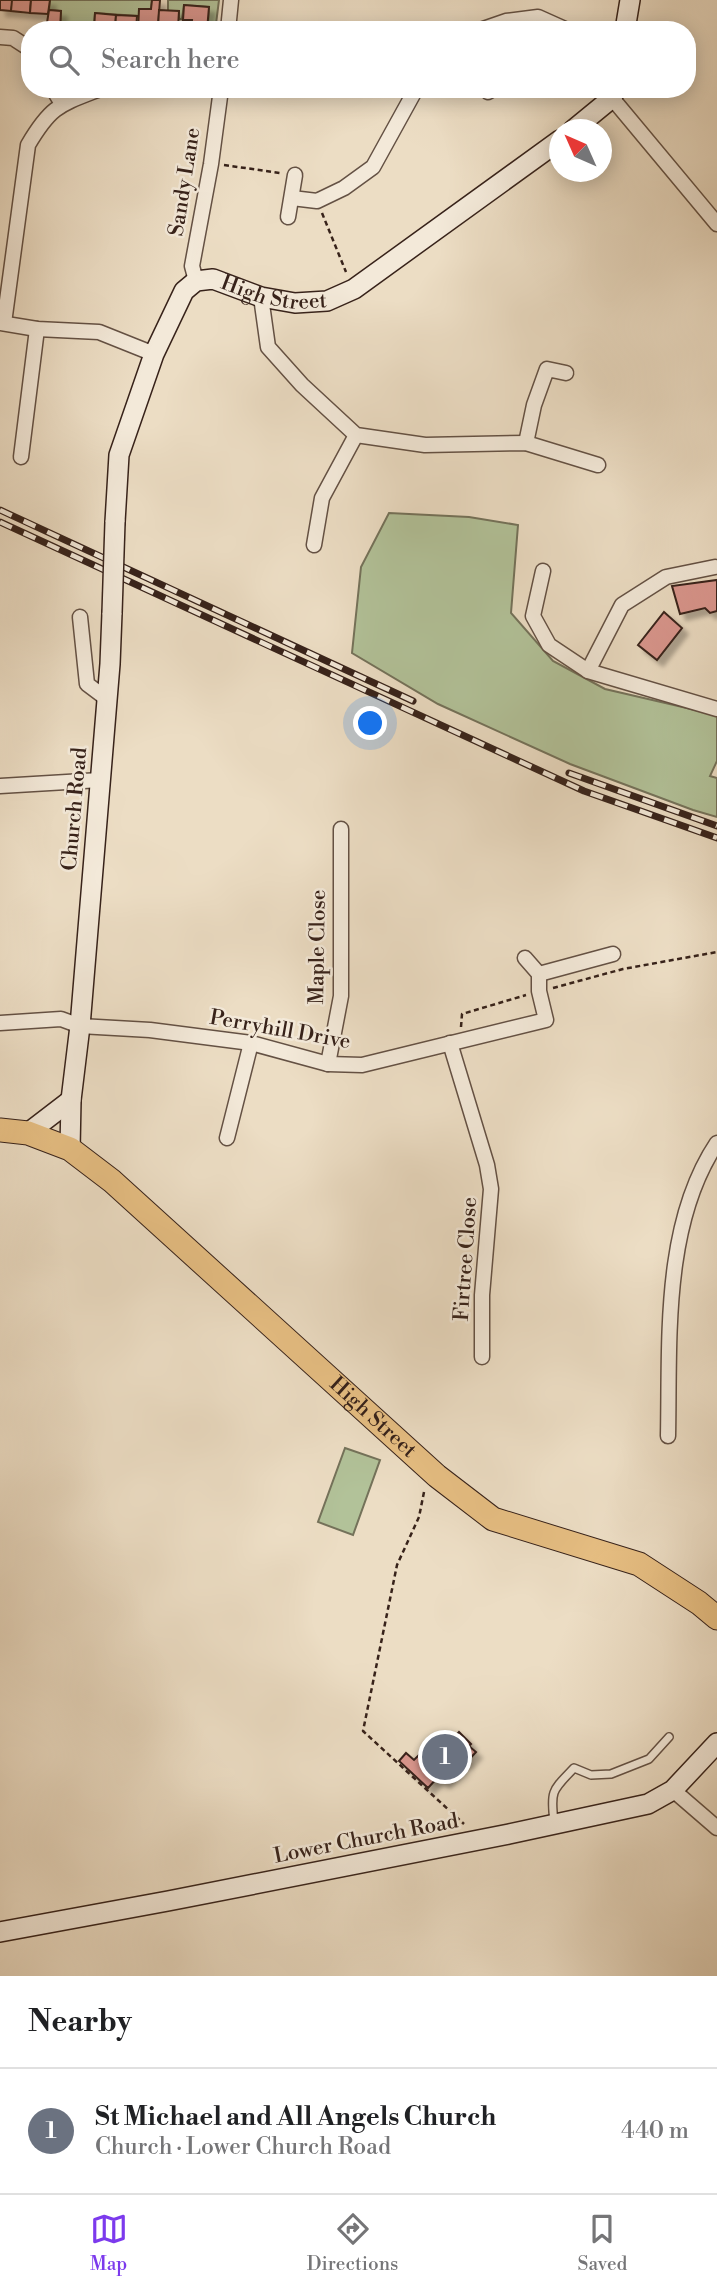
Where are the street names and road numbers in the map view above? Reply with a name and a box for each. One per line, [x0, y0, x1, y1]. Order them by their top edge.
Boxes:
street label: Sandy Lane [164, 126, 206, 238]
street label: High Street [217, 270, 328, 316]
street label: Church Road [57, 746, 93, 872]
street label: Maple Close [304, 889, 332, 1005]
street label: Perryhill Drive [207, 1005, 353, 1055]
street label: Firtree Close [449, 1196, 483, 1322]
street label: High Street [324, 1372, 422, 1464]
street label: Lower Church Road [272, 1808, 461, 1870]

